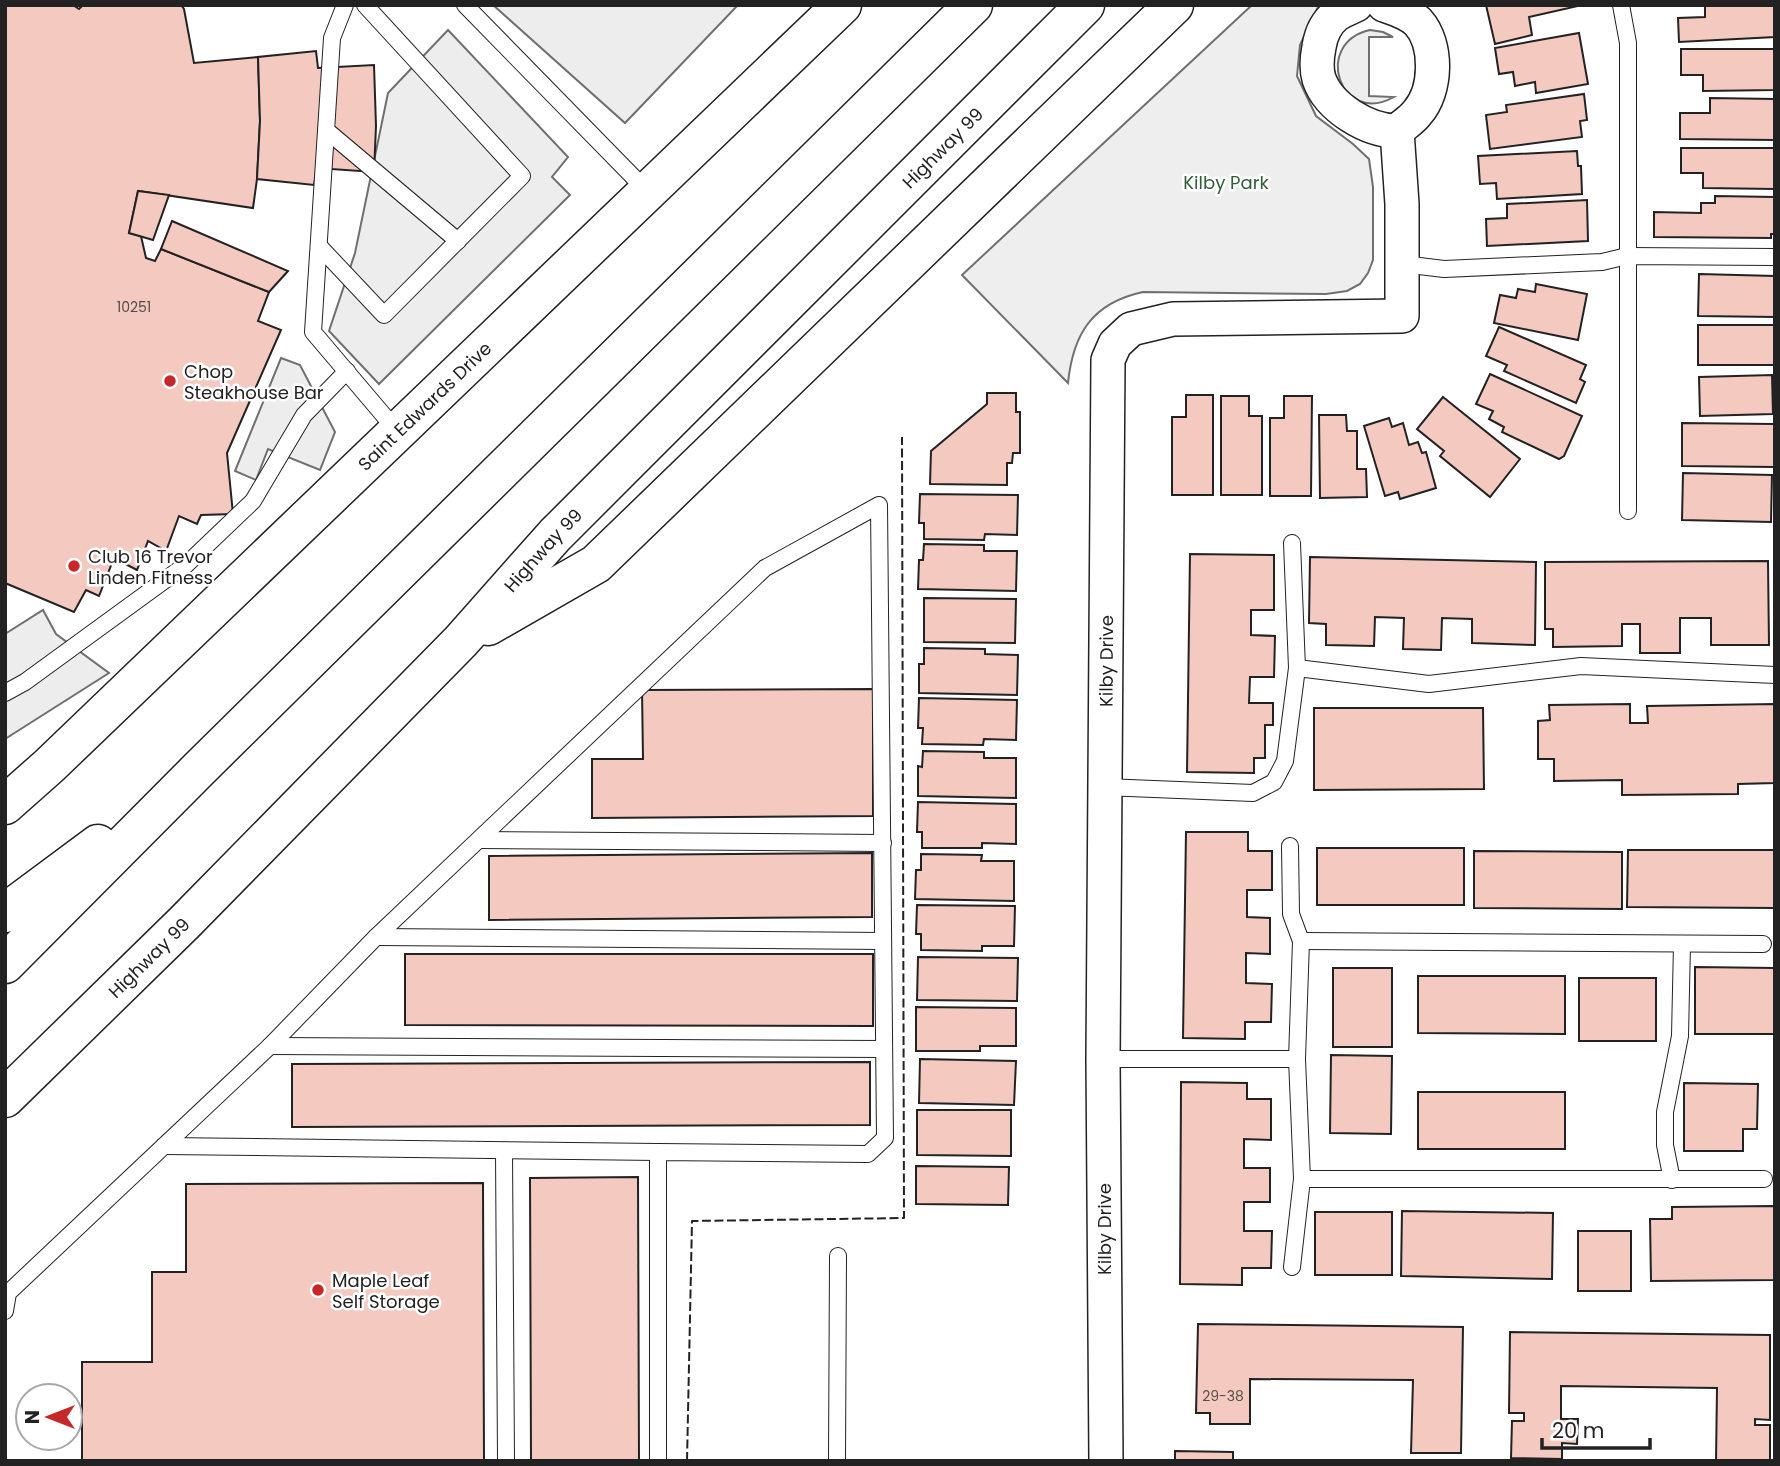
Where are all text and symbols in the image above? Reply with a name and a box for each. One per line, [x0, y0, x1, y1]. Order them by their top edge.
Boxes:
street label: Highway 99 [896, 102, 988, 194]
park label: Kilby Park [1183, 170, 1269, 195]
house number: 10251 [117, 297, 151, 317]
street label: Saint Edwards Drive [352, 336, 497, 476]
place label: Chop Steakhouse Bar [184, 359, 324, 405]
marker: Chop Steakhouse Bar [162, 373, 178, 389]
street label: Highway 99 [498, 503, 587, 597]
place label: Club 16 Trevor Linden Fitness [88, 544, 213, 590]
marker: Club 16 Trevor Linden Fitness [66, 558, 82, 574]
street label: Kilby Drive [1093, 615, 1119, 707]
street label: Highway 99 [102, 912, 195, 1003]
street label: Kilby Drive [1092, 1183, 1117, 1275]
place label: Maple Leaf Self Storage [332, 1268, 440, 1314]
marker: Maple Leaf Self Storage [310, 1282, 326, 1298]
north arrow [14, 1382, 84, 1452]
house number: 29-38 [1202, 1386, 1244, 1406]
scale bar [1542, 1406, 1650, 1450]
text: N [19, 1410, 46, 1424]
text: 20 m [1552, 1416, 1605, 1445]

